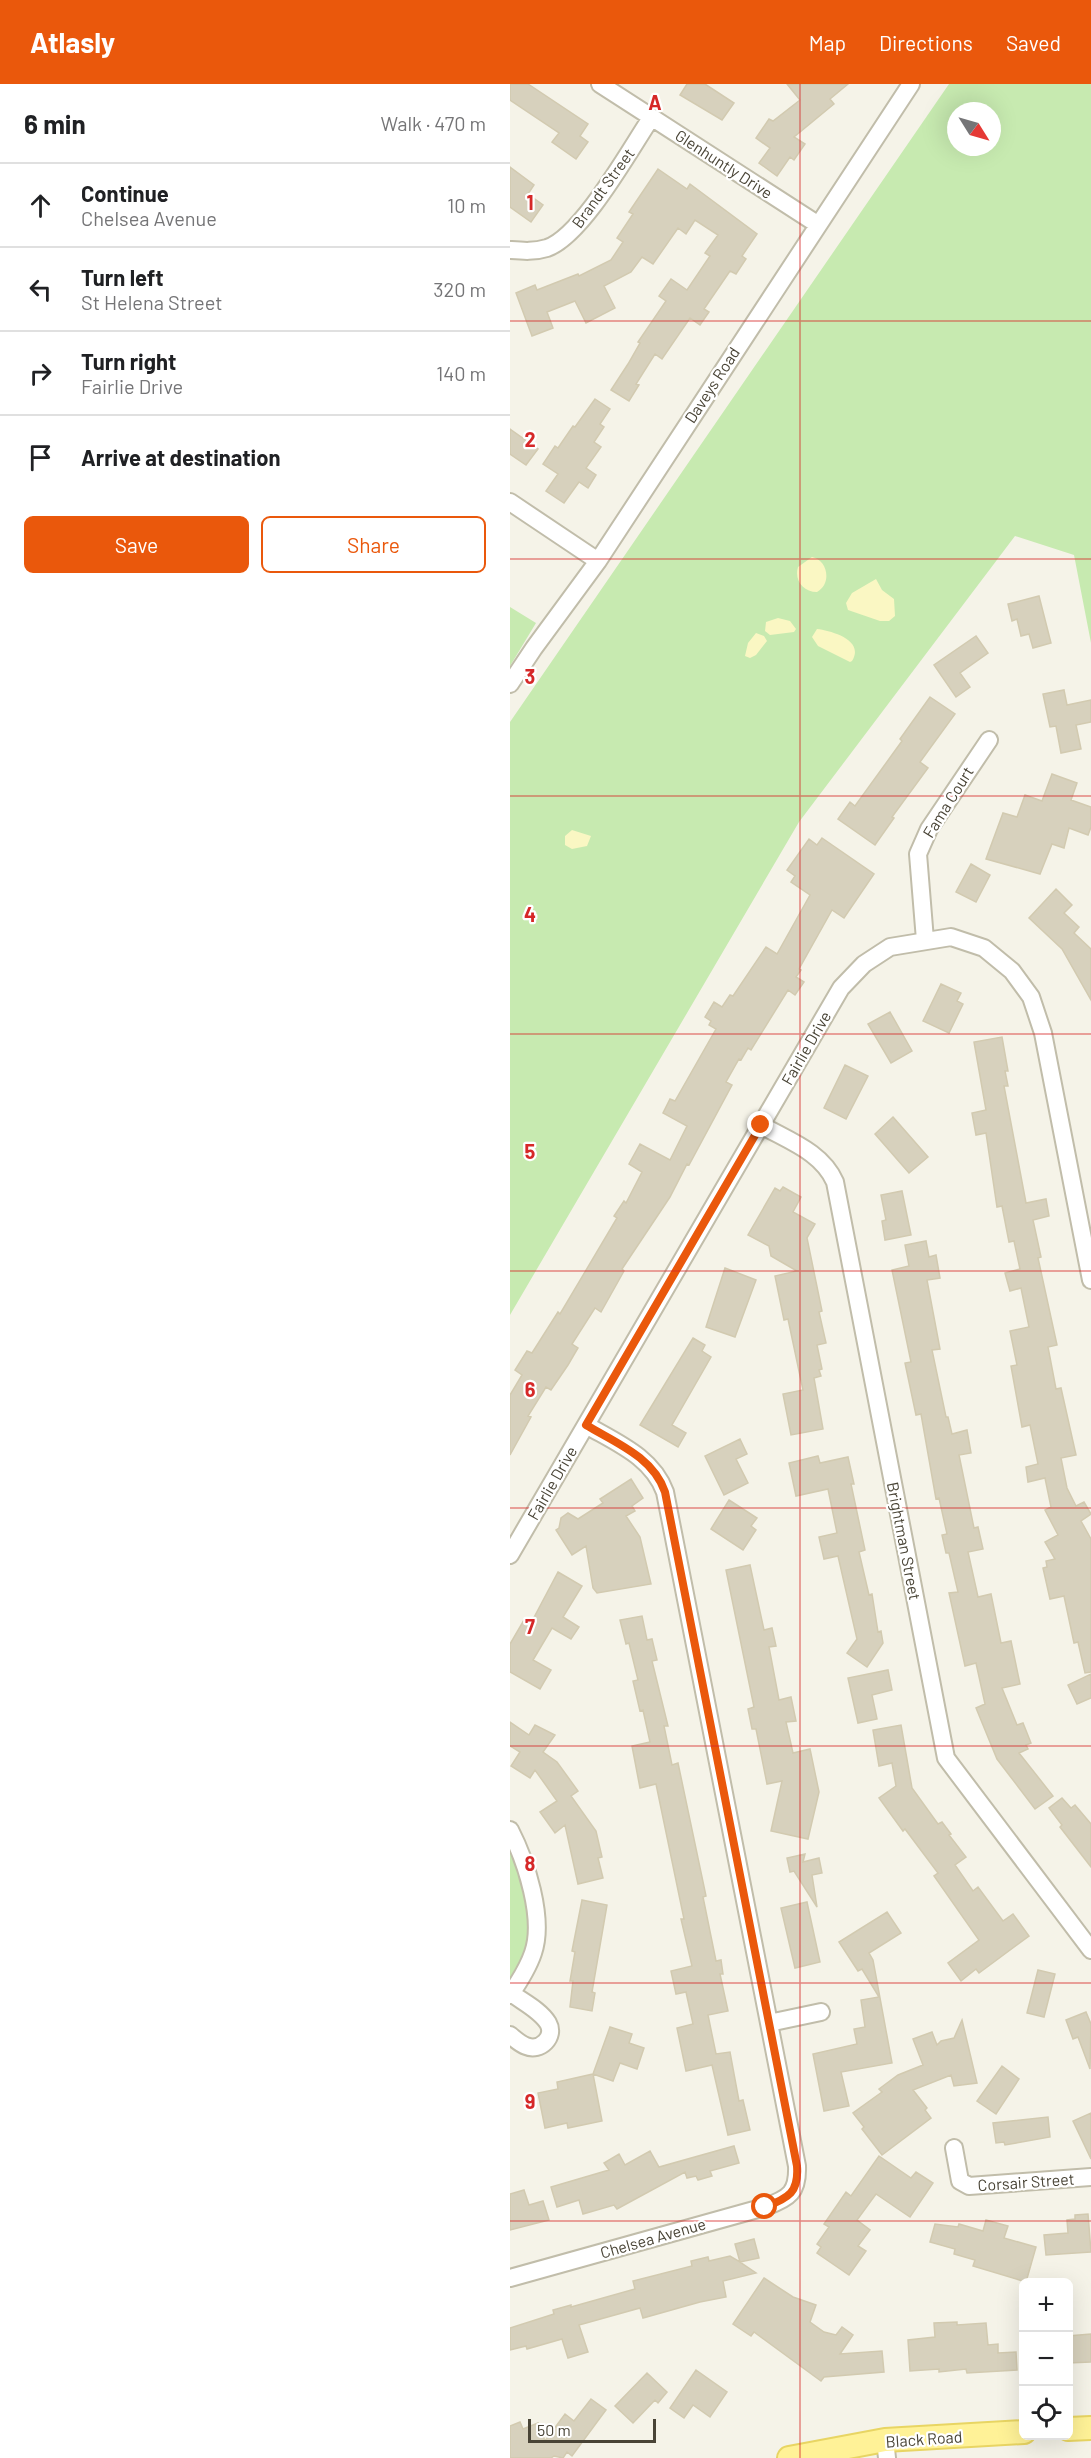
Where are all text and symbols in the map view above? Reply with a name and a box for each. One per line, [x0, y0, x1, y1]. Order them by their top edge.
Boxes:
text: Atlasly [30, 25, 115, 59]
text: Map [809, 30, 846, 55]
text: Directions [879, 30, 973, 55]
text: Saved [1006, 30, 1061, 55]
text: A [648, 90, 662, 114]
north arrow [947, 102, 1001, 156]
text: 6 min [24, 108, 86, 139]
text: Walk · 470 m [381, 111, 486, 135]
street label: Glenhuntly Drive [672, 125, 776, 202]
street label: Brandt Street [567, 144, 638, 231]
text: Continue [81, 180, 169, 206]
icon: ahead [24, 189, 57, 222]
text: 1 [526, 190, 534, 214]
text: 10 m [447, 193, 486, 217]
text: Chelsea Avenue [81, 206, 217, 230]
text: Turn left [81, 264, 164, 290]
icon: left [24, 273, 57, 306]
text: 320 m [433, 277, 486, 301]
text: St Helena Street [81, 290, 223, 314]
street label: Daveys Road [680, 343, 743, 426]
text: Turn right [81, 348, 176, 374]
icon: right [24, 357, 57, 390]
text: 140 m [436, 361, 486, 385]
text: Fairlie Drive [81, 374, 183, 398]
text: 2 [524, 427, 536, 451]
icon: arrive [24, 441, 57, 474]
text: Arrive at destination [81, 444, 280, 470]
button: Save [24, 516, 249, 573]
button: Share [261, 516, 486, 573]
text: 3 [525, 664, 535, 688]
street label: Fama Court [918, 763, 977, 841]
text: 4 [524, 902, 536, 926]
street label: Fairlie Drive [777, 1008, 834, 1088]
route end [747, 1111, 773, 1137]
text: 5 [525, 1139, 536, 1163]
text: 6 [525, 1377, 536, 1401]
street label: Fairlie Drive [523, 1443, 580, 1523]
street label: Brightman Street [884, 1480, 925, 1602]
text: 7 [525, 1614, 535, 1638]
text: 8 [525, 1851, 536, 1875]
text: 9 [525, 2089, 535, 2113]
street label: Corsair Street [977, 2169, 1075, 2194]
route start [751, 2193, 777, 2219]
street label: Chelsea Avenue [598, 2213, 708, 2262]
map controls [1019, 2278, 1073, 2440]
button: + [1019, 2278, 1073, 2332]
button: − [1019, 2332, 1073, 2386]
button: locate [1019, 2386, 1073, 2440]
scale bar [528, 2416, 656, 2444]
text: 50 m [537, 2420, 571, 2439]
street label: Black Road [885, 2426, 963, 2451]

